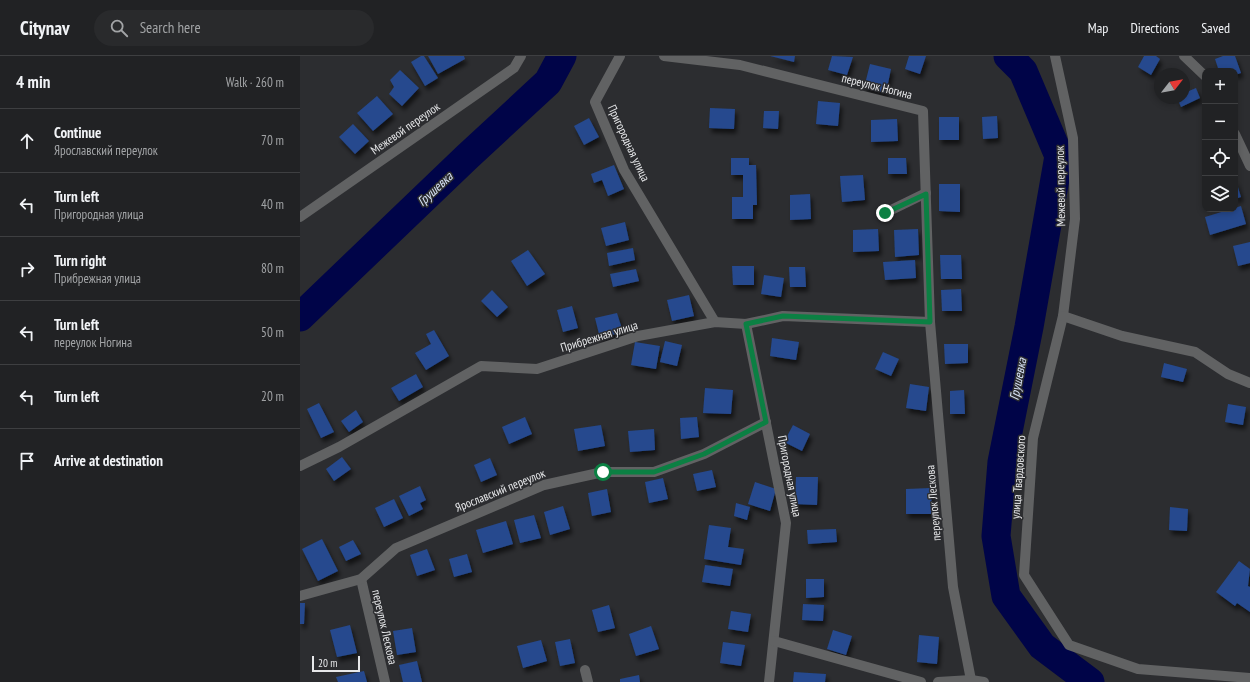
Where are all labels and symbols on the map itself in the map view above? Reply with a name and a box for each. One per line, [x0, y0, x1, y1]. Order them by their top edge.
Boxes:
north arrow [1154, 68, 1190, 104]
street label: переулок Ногина [840, 70, 914, 102]
street label: Межевой переулок [368, 98, 443, 157]
street label: Пригородная улица [605, 102, 653, 184]
street label: Межевой переулок [1052, 145, 1068, 227]
water label: Грушевка [414, 168, 457, 210]
route end [876, 204, 894, 222]
street label: Прибрежная улица [558, 317, 640, 355]
water label: Грушевка [1006, 356, 1031, 401]
street label: Пригородная улица [775, 434, 805, 518]
street label: улица Твардовского [1008, 435, 1028, 519]
route start [594, 463, 612, 481]
street label: переулок Лескова [922, 464, 944, 542]
street label: Ярославский переулок [453, 465, 548, 515]
street label: переулок Лескова [369, 588, 401, 666]
scale bar [312, 654, 360, 673]

